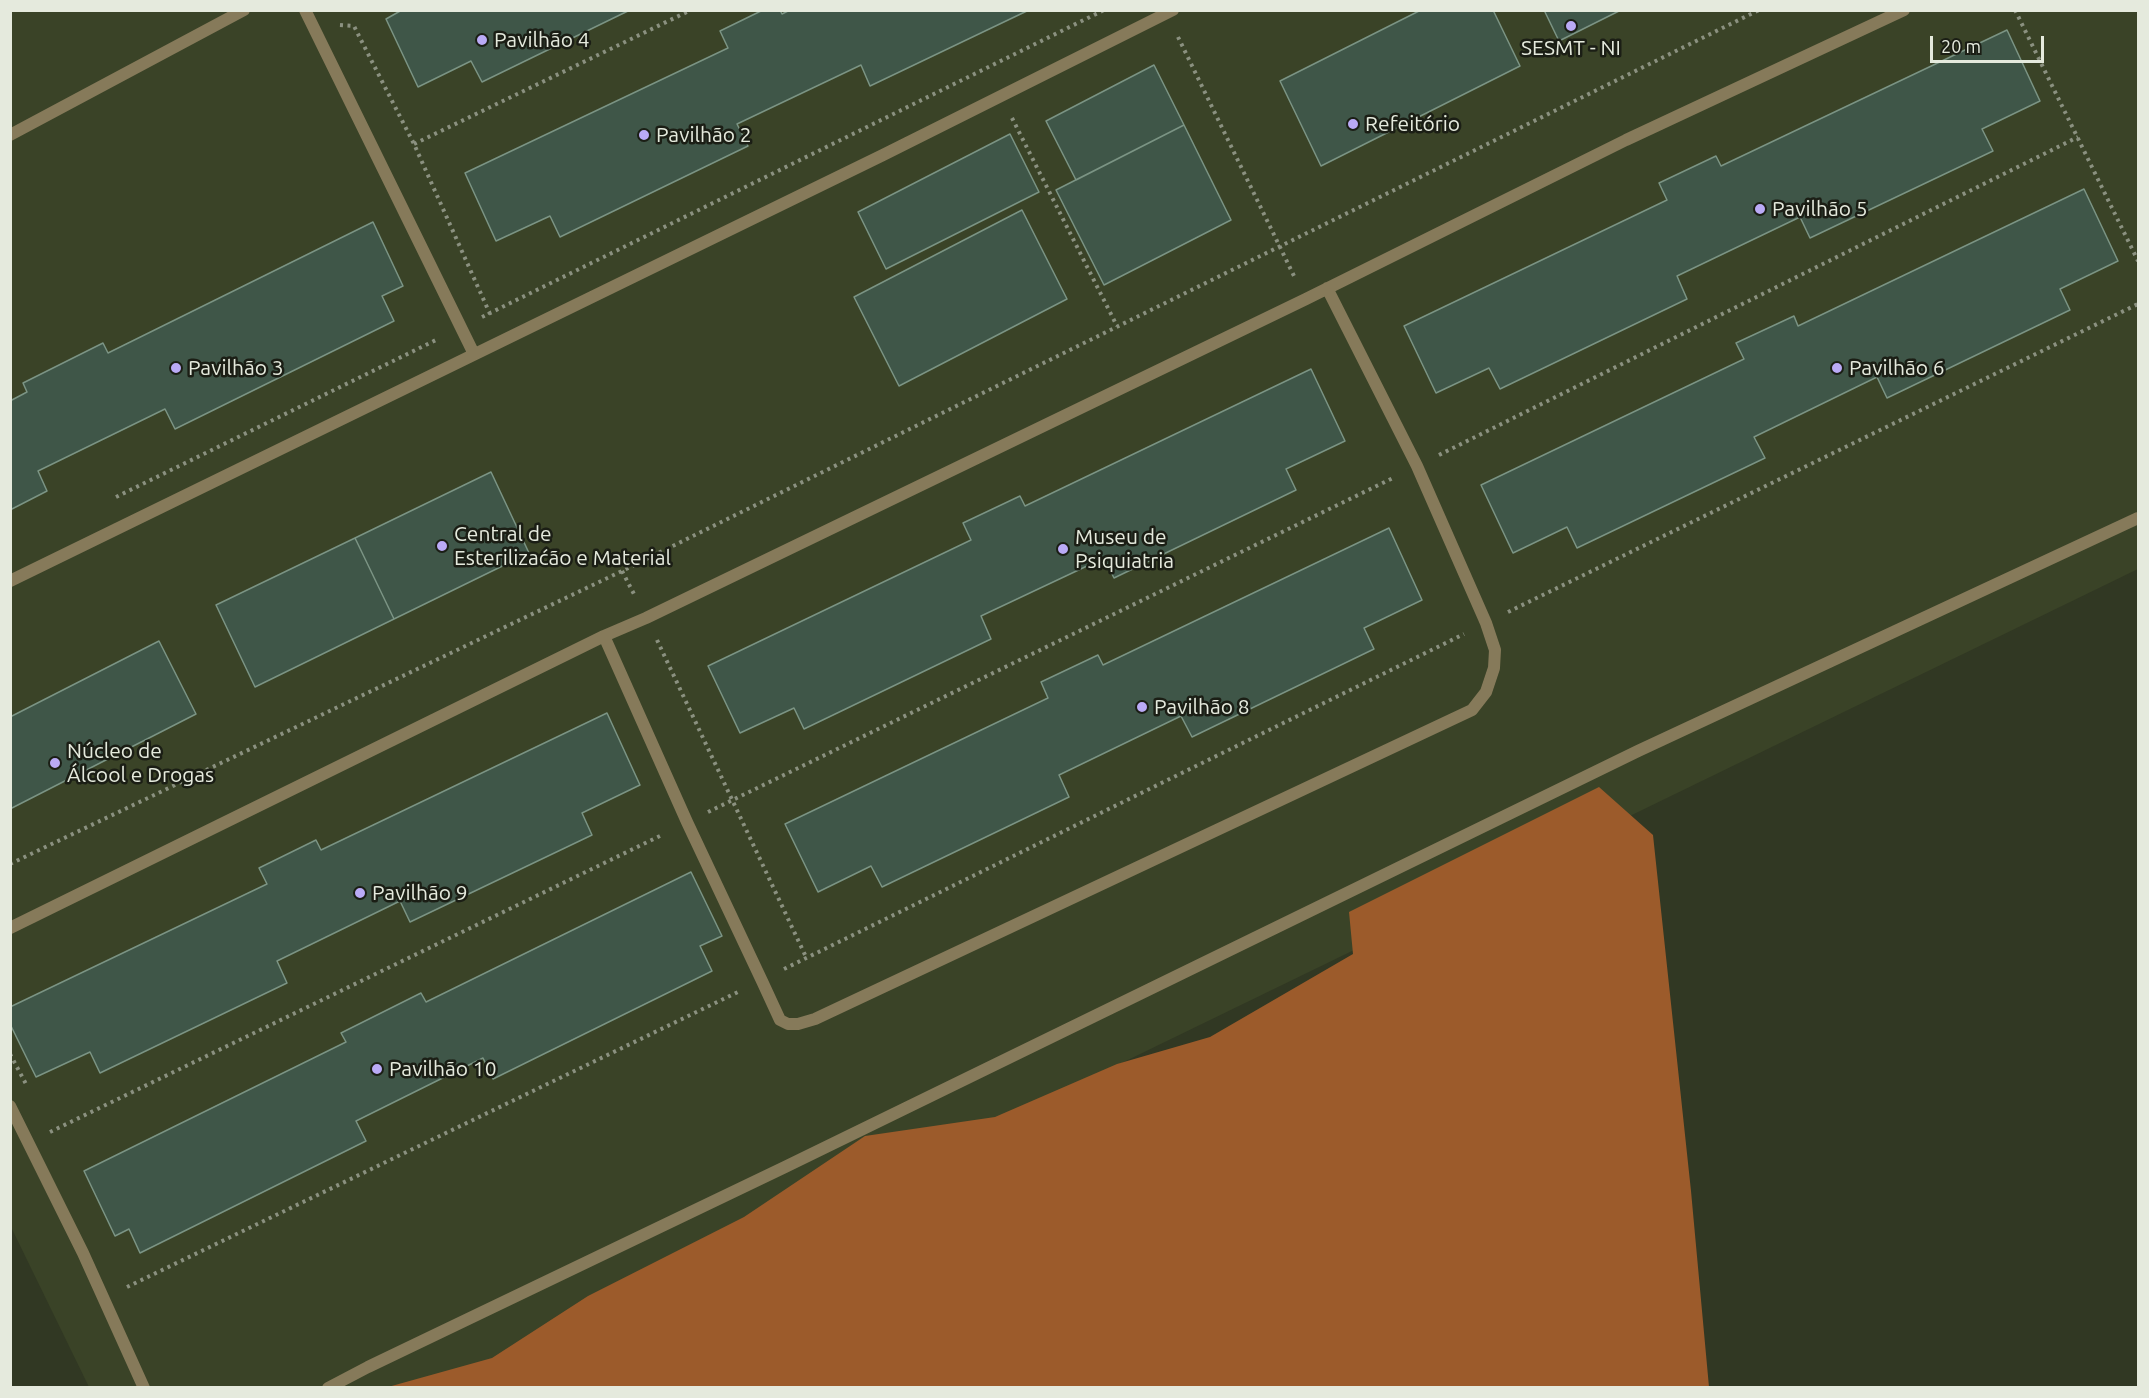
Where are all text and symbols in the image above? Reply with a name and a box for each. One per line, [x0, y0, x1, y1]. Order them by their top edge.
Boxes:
marker: SESMT - NI [1564, 19, 1578, 33]
scale bar [1933, 24, 2047, 62]
place label: Pavilhão 4 [494, 27, 590, 53]
marker: Pavilhão 4 [475, 33, 489, 47]
place label: SESMT - NI [1521, 35, 1621, 61]
text: 20 m [1941, 36, 1981, 56]
place label: Refeitório [1365, 111, 1460, 137]
marker: Refeitório [1346, 117, 1360, 131]
place label: Pavilhão 2 [656, 122, 752, 148]
marker: Pavilhão 2 [637, 128, 651, 142]
place label: Pavilhão 5 [1772, 196, 1868, 222]
marker: Pavilhão 5 [1753, 202, 1767, 216]
place label: Pavilhão 3 [188, 355, 284, 381]
place label: Pavilhão 6 [1849, 355, 1945, 381]
marker: Pavilhão 3 [169, 361, 183, 375]
marker: Pavilhão 6 [1830, 361, 1844, 375]
place label: Central de Esterilizaćão e Material [454, 521, 671, 571]
place label: Museu de Psiquiatria [1075, 524, 1174, 574]
marker: Central de Esterilizaćão e Material [435, 539, 449, 553]
marker: Museu de Psiquiatria [1056, 542, 1070, 556]
place label: Pavilhão 8 [1154, 694, 1250, 720]
marker: Pavilhão 8 [1135, 700, 1149, 714]
place label: Núcleo de Álcool e Drogas [67, 738, 214, 788]
marker: Núcleo de Álcool e Drogas [48, 756, 62, 770]
place label: Pavilhão 9 [372, 880, 468, 906]
marker: Pavilhão 9 [353, 886, 367, 900]
place label: Pavilhão 10 [389, 1056, 497, 1082]
marker: Pavilhão 10 [370, 1062, 384, 1076]

